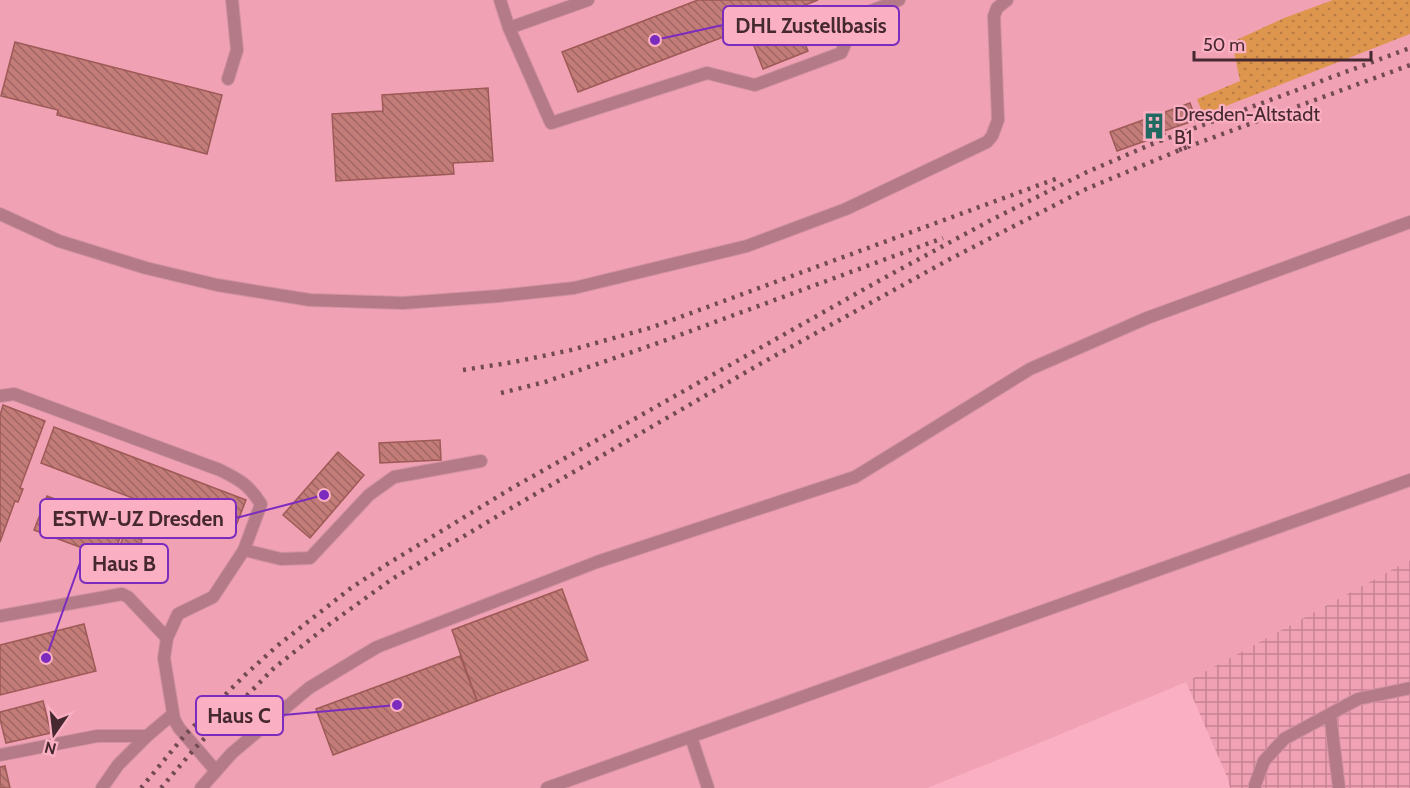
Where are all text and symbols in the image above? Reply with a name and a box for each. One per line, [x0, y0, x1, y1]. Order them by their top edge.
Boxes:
callout: DHL Zustellbasis [723, 6, 899, 45]
text: DHL Zustellbasis [735, 13, 887, 38]
scale bar [1194, 24, 1371, 62]
text: 50 m [1203, 34, 1245, 56]
place label: Dresden-Altstadt B1 [1174, 102, 1320, 149]
building icon: Dresden-Altstadt B1 [1139, 111, 1169, 141]
callout: ESTW-UZ Dresden [40, 499, 236, 538]
text: ESTW-UZ Dresden [52, 506, 224, 531]
callout: Haus B [80, 544, 168, 583]
text: Haus B [92, 551, 156, 576]
callout: Haus C [196, 696, 283, 735]
text: Haus C [207, 703, 271, 728]
north arrow [24, 704, 84, 764]
text: N [43, 737, 58, 759]

